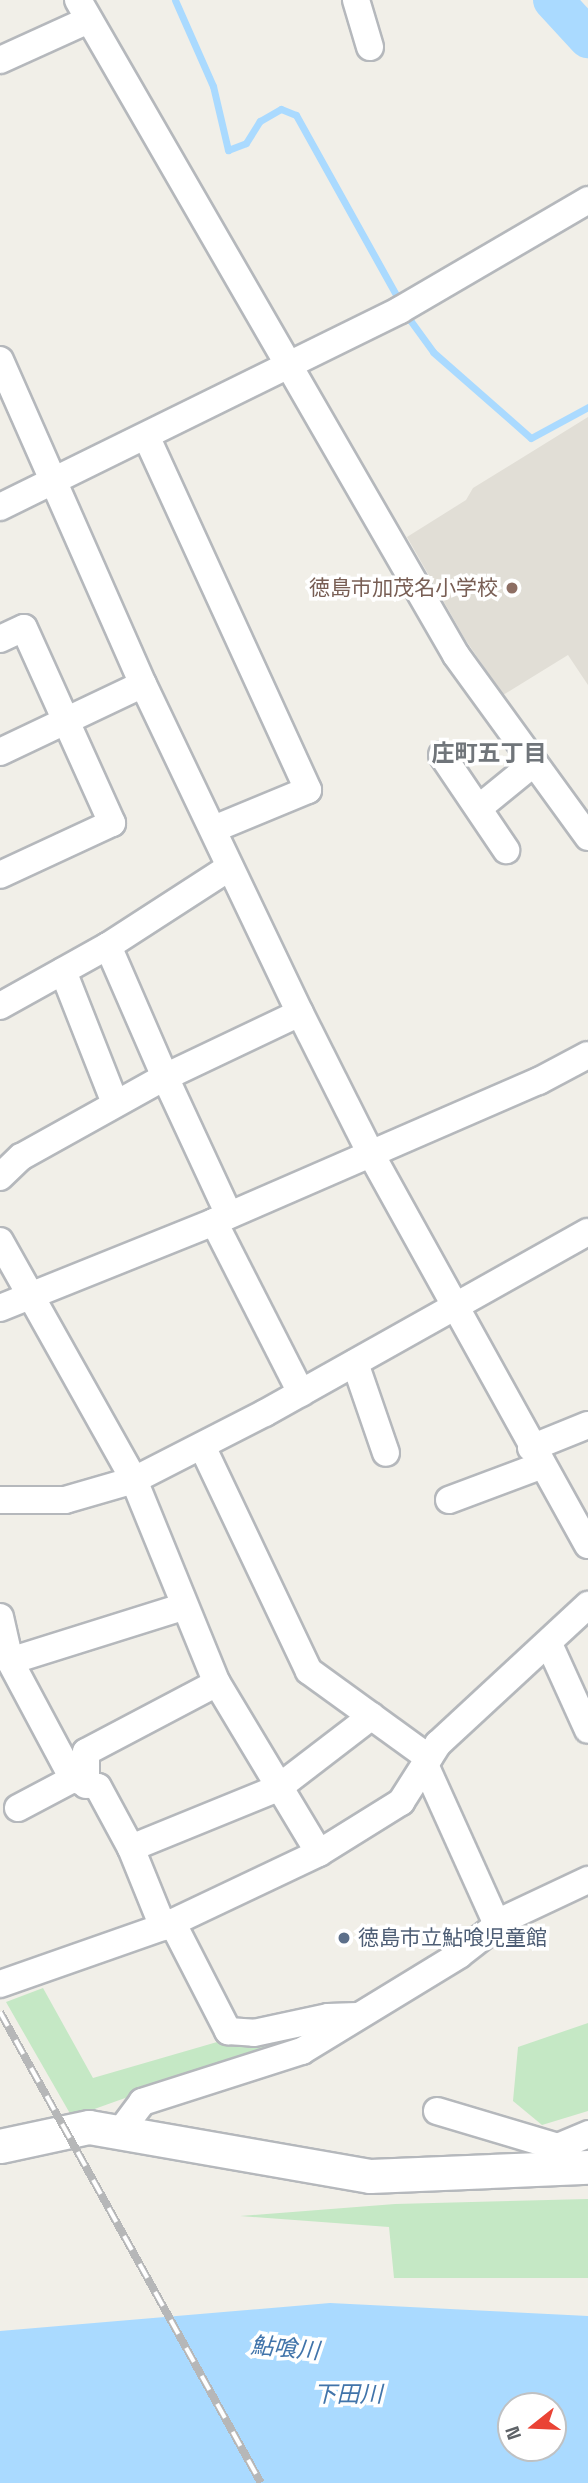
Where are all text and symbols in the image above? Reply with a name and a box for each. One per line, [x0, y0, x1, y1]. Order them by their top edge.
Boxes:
place label: 徳島市加茂名小学校 [309, 575, 498, 601]
marker: 徳島市加茂名小学校 [504, 580, 520, 596]
district label: 庄町五丁目 [432, 739, 546, 767]
place label: 徳島市立鮎喰児童館 [358, 1925, 547, 1951]
marker: 徳島市立鮎喰児童館 [336, 1930, 352, 1946]
water label: 鮎喰川 [249, 2331, 321, 2365]
water label: 下田川 [314, 2380, 382, 2408]
north arrow [497, 2392, 567, 2462]
text: N [500, 2423, 527, 2443]

